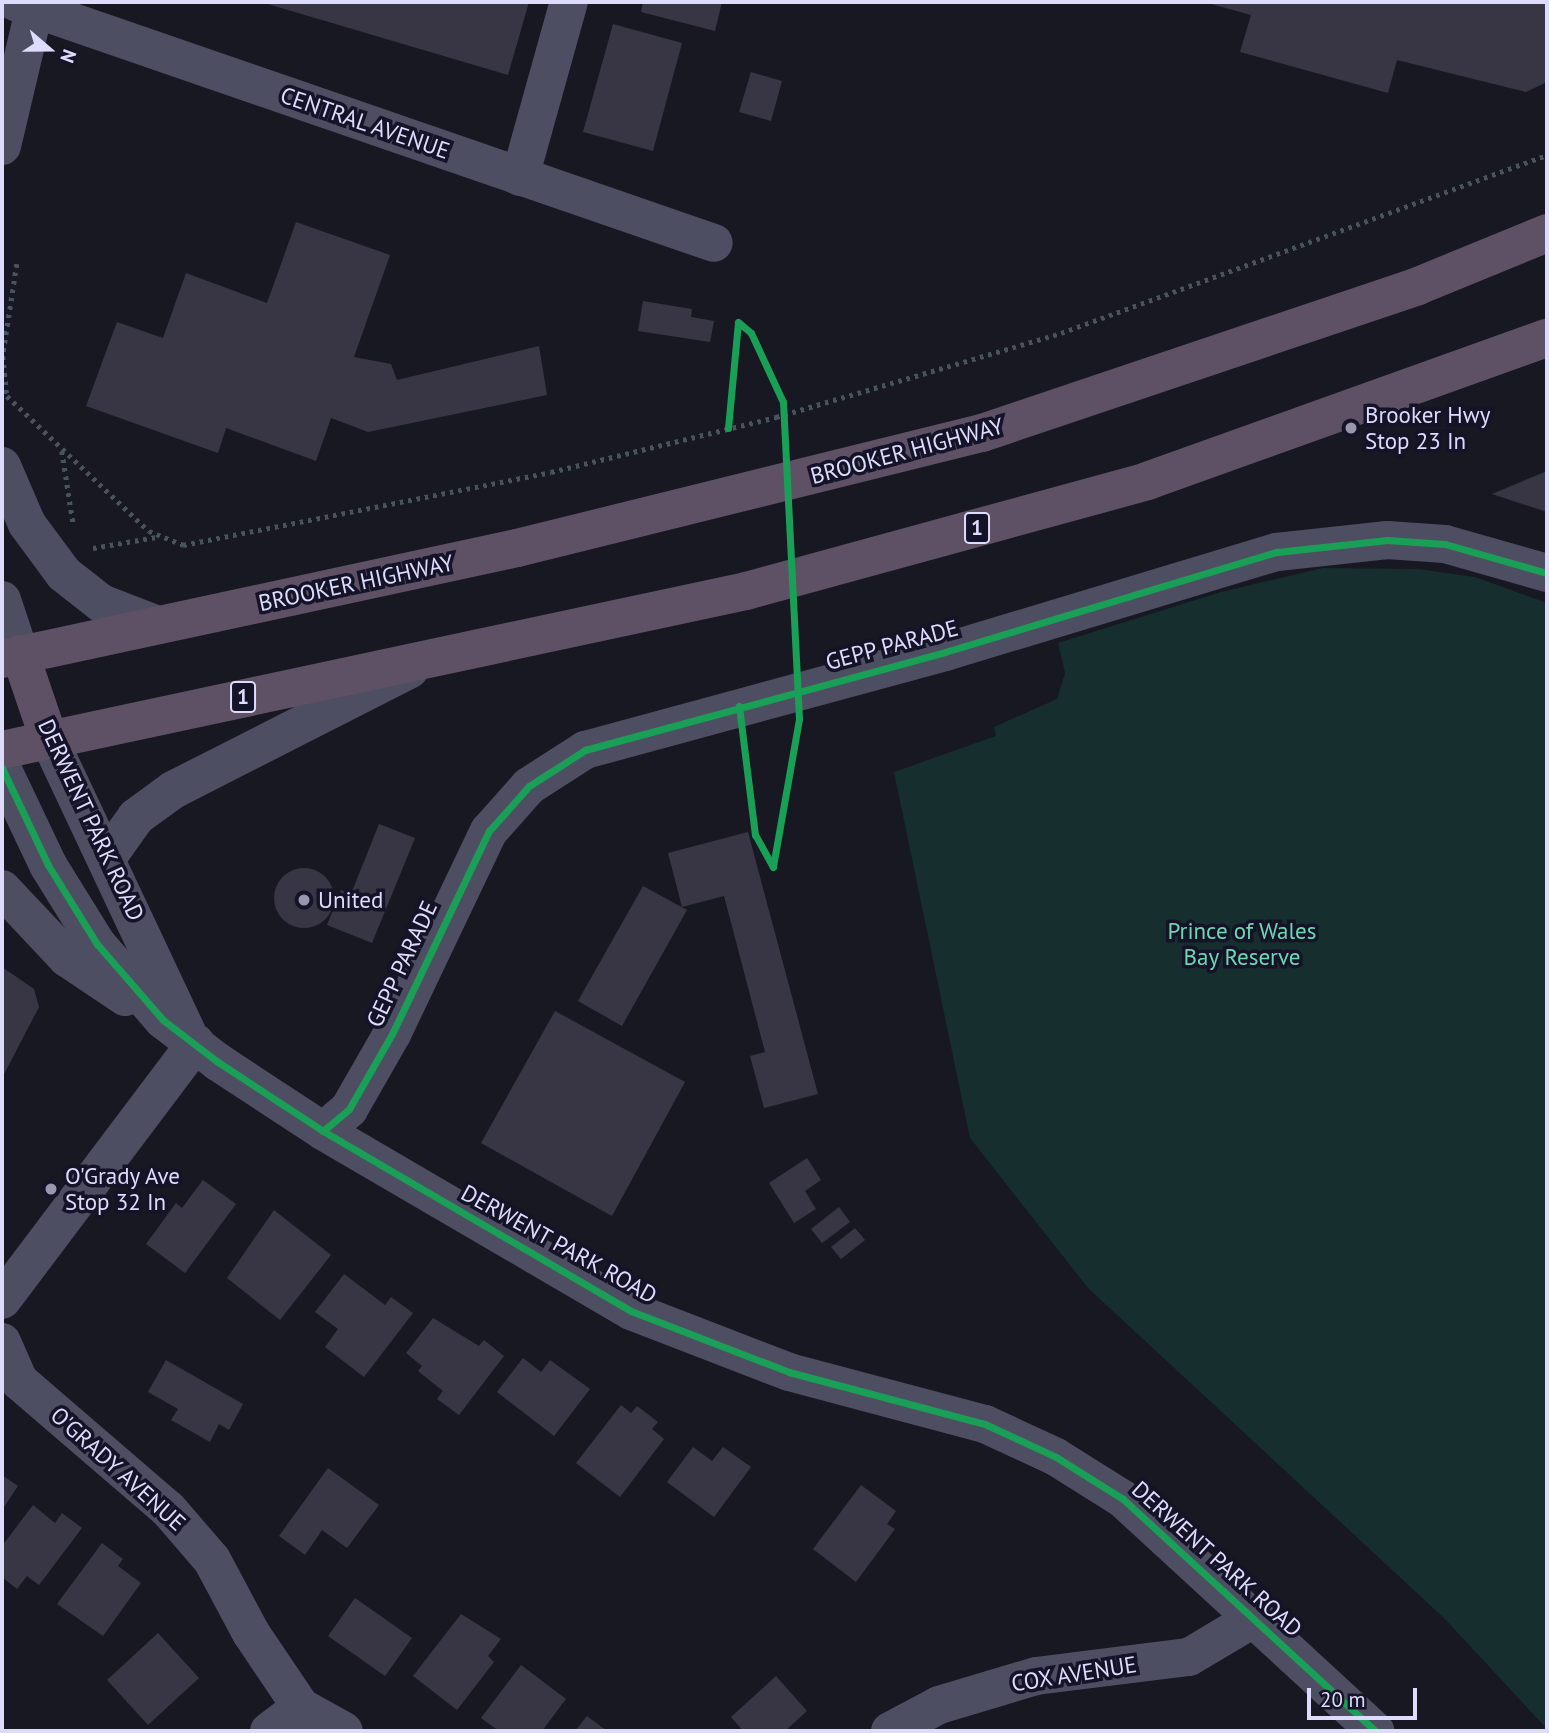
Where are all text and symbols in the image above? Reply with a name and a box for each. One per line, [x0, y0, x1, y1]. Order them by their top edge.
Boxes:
north arrow [14, 14, 84, 84]
text: N [55, 46, 82, 66]
street label: CENTRAL AVENUE [276, 81, 454, 165]
place label: Brooker Hwy Stop 23 In [1365, 401, 1491, 455]
street label: BROOKER HIGHWAY [808, 412, 1006, 490]
marker: Brooker Hwy Stop 23 In [1343, 420, 1359, 436]
road number: 1 [963, 510, 991, 546]
street label: BROOKER HIGHWAY [256, 549, 456, 617]
street label: GEPP PARADE [822, 614, 962, 676]
road number: 1 [229, 680, 257, 714]
street label: DERWENT PARK ROAD [32, 714, 150, 926]
place label: United [318, 886, 383, 914]
marker: United [296, 892, 312, 908]
street label: GEPP PARADE [361, 896, 443, 1032]
park label: Prince of Wales Bay Reserve [1167, 917, 1317, 971]
place label: O'Grady Ave Stop 32 In [65, 1162, 182, 1216]
street label: DERWENT PARK ROAD [456, 1178, 662, 1310]
marker: O'Grady Ave Stop 32 In [43, 1181, 59, 1197]
street label: O'GRADY AVENUE [44, 1401, 192, 1537]
street label: DERWENT PARK ROAD [1126, 1475, 1308, 1643]
street label: COX AVENUE [1009, 1650, 1139, 1698]
scale bar [1311, 1674, 1421, 1718]
text: 20 m [1320, 1686, 1366, 1713]

